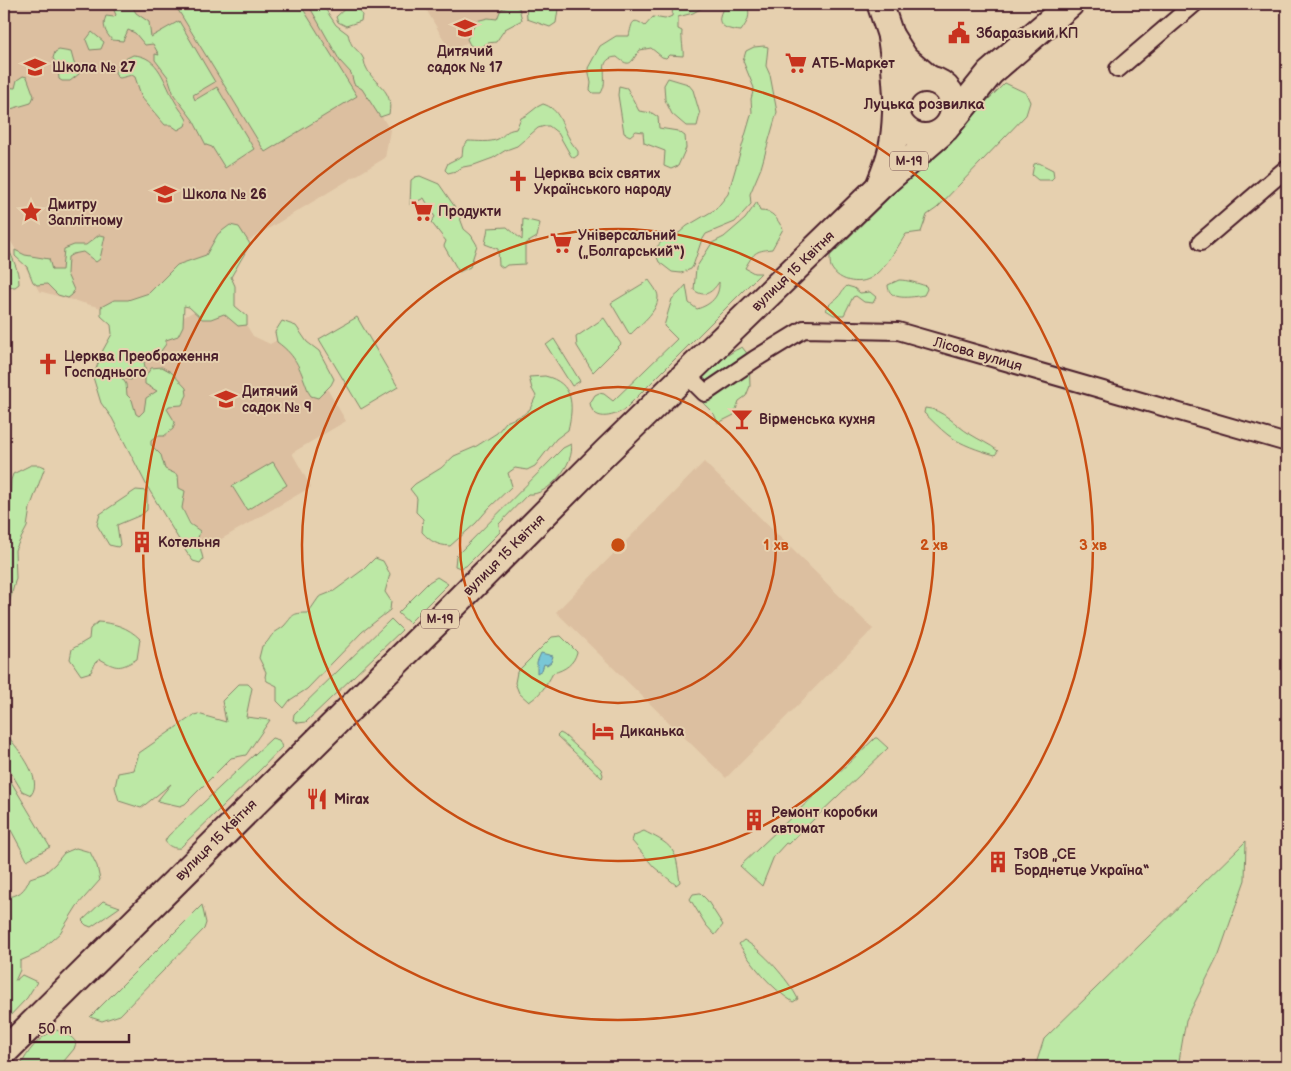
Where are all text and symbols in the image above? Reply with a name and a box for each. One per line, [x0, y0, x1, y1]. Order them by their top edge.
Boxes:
school or university icon: Дитячий садок № 17 [452, 15, 478, 41]
public building icon: Збаразький КП [946, 20, 972, 46]
place label: Збаразький КП [976, 25, 1078, 42]
place label: Дитячий садок № 17 [427, 43, 503, 76]
supermarket icon: АТБ-Маркет [783, 50, 809, 76]
school or university icon: Школа № 27 [22, 54, 48, 80]
place label: АТБ-Маркет [811, 55, 895, 72]
place label: Школа № 27 [52, 59, 136, 76]
district label: Луцька розвилка [863, 95, 984, 114]
road number: М-19 [890, 152, 928, 170]
place label: Церква всіх святих Українського народу [534, 165, 672, 198]
church icon: Церква всіх святих Українського народу [505, 168, 531, 194]
school or university icon: Школа № 26 [152, 181, 178, 207]
place label: Школа № 26 [182, 186, 267, 203]
place label: Дмитру Заплітному [48, 196, 123, 229]
supermarket icon: Продукти [409, 198, 435, 224]
place icon: Дмитру Заплітному [18, 199, 44, 225]
place label: Продукти [438, 203, 502, 220]
place label: Універсальний („Болгарський“) [578, 227, 685, 260]
street label: вулиця 15 Квітня [748, 227, 838, 315]
supermarket icon: Універсальний („Болгарський“) [548, 230, 574, 256]
street label: Лісова вулиця [931, 333, 1025, 375]
place label: Церква Преображення Господнього [64, 348, 219, 381]
church icon: Церква Преображення Господнього [35, 351, 61, 377]
place label: Дитячий садок № 9 [242, 383, 312, 416]
school or university icon: Дитячий садок № 9 [213, 386, 239, 412]
bar icon: Вірменська кухня [729, 406, 755, 432]
place label: Вірменська кухня [759, 411, 875, 428]
street label: вулиця 15 Квітня [460, 510, 549, 599]
building icon: Котельня [129, 529, 155, 555]
place label: Котельня [158, 534, 220, 551]
centre of rings [609, 536, 627, 554]
text: 1 хв [763, 536, 789, 555]
text: 2 хв [920, 536, 948, 555]
text: 3 хв [1079, 536, 1107, 555]
road number: М-19 [421, 610, 459, 628]
hotel icon: Диканька [590, 718, 616, 744]
place label: Диканька [620, 723, 685, 740]
restaurant icon: Mirax [304, 786, 330, 812]
place label: Mirax [334, 791, 370, 808]
street label: вулиця 15 Квітня [172, 795, 261, 884]
place label: Ремонт коробки автомат [771, 804, 878, 837]
building icon: Ремонт коробки автомат [741, 807, 767, 833]
place label: ТзОВ „СЕ Борднетце Україна“ [1014, 846, 1150, 879]
building icon: ТзОВ „СЕ Борднетце Україна“ [985, 849, 1011, 875]
scale bar [30, 1011, 129, 1043]
text: 50 m [38, 1020, 72, 1039]

